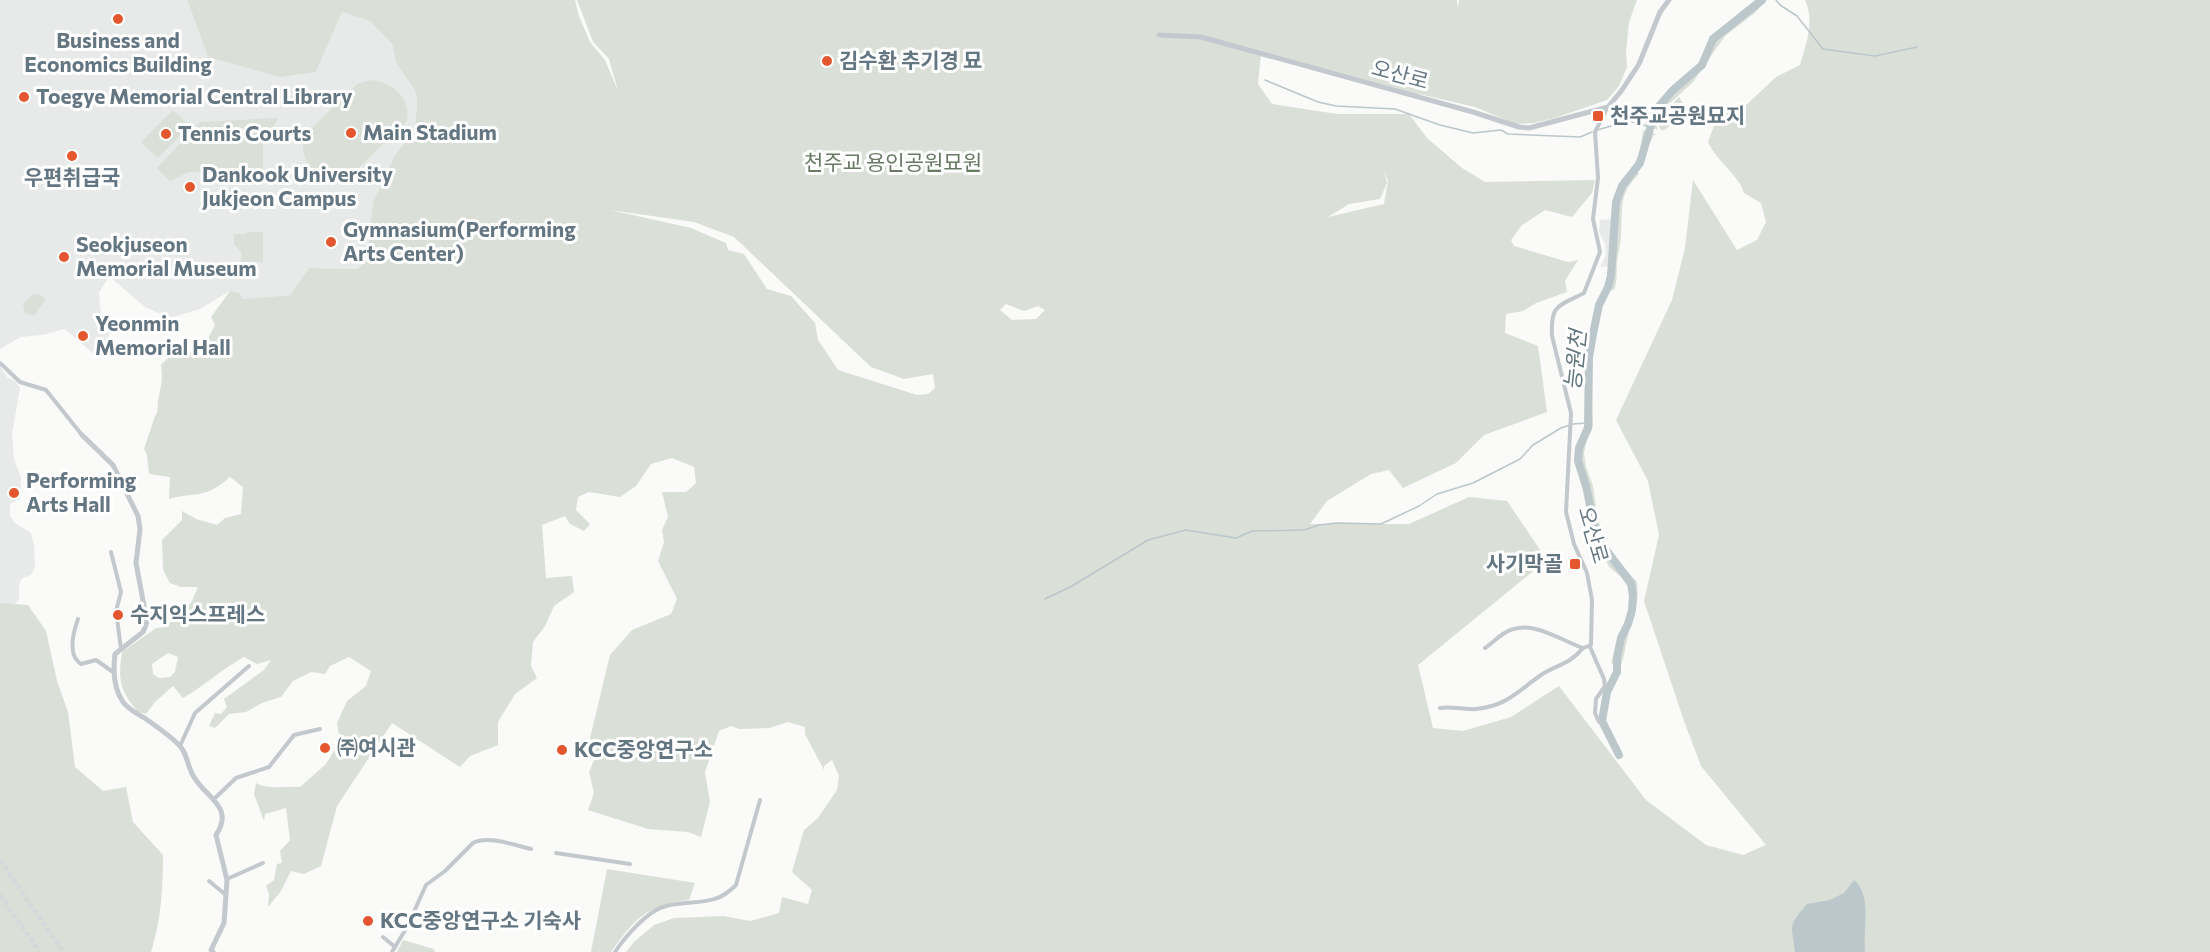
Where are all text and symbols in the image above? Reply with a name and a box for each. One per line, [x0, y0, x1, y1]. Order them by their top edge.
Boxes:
marker: Business and Economics Building [111, 12, 125, 26]
place label: Business and Economics Building [24, 27, 212, 76]
place label: 김수환 추기경 묘 [839, 47, 982, 72]
marker: 김수환 추기경 묘 [820, 54, 834, 68]
street label: 오산로 [1369, 54, 1432, 93]
place label: Toegye Memorial Central Library [36, 83, 353, 108]
marker: Toegye Memorial Central Library [17, 90, 31, 104]
place label: 천주교공원묘지 [1610, 102, 1745, 127]
marker: 천주교공원묘지 [1591, 109, 1605, 123]
place label: Main Stadium [363, 119, 497, 144]
place label: Tennis Courts [178, 120, 311, 145]
marker: Main Stadium [344, 126, 358, 140]
marker: Tennis Courts [159, 127, 173, 141]
marker: 우편취급국 [65, 149, 79, 163]
park label: 천주교 용인공원묘원 [804, 149, 982, 174]
place label: Dankook University Jukjeon Campus [202, 161, 393, 210]
place label: 우편취급국 [24, 164, 120, 189]
marker: Dankook University Jukjeon Campus [183, 180, 197, 194]
place label: Gymnasium(Performing Arts Center) [343, 216, 576, 265]
place label: Seokjuseon Memorial Museum [76, 231, 257, 280]
marker: Gymnasium(Performing Arts Center) [324, 235, 338, 249]
marker: Seokjuseon Memorial Museum [57, 250, 71, 264]
place label: Yeonmin Memorial Hall [95, 310, 231, 359]
water label: 능원천 [1558, 326, 1591, 392]
marker: Yeonmin Memorial Hall [76, 329, 90, 343]
place label: Performing Arts Hall [26, 467, 137, 516]
marker: Performing Arts Hall [7, 486, 21, 500]
street label: 오산로 [1574, 503, 1614, 566]
place label: 사기막골 [1486, 550, 1563, 575]
marker: 사기막골 [1568, 557, 1582, 571]
place label: 수지익스프레스 [130, 601, 265, 626]
marker: 수지익스프레스 [111, 608, 125, 622]
place label: ㈜여시관 [337, 734, 416, 759]
place label: KCC중앙연구소 [574, 736, 713, 761]
marker: ㈜여시관 [318, 741, 332, 755]
marker: KCC중앙연구소 [555, 743, 569, 757]
place label: KCC중앙연구소 기숙사 [380, 907, 581, 932]
marker: KCC중앙연구소 기숙사 [361, 914, 375, 928]

